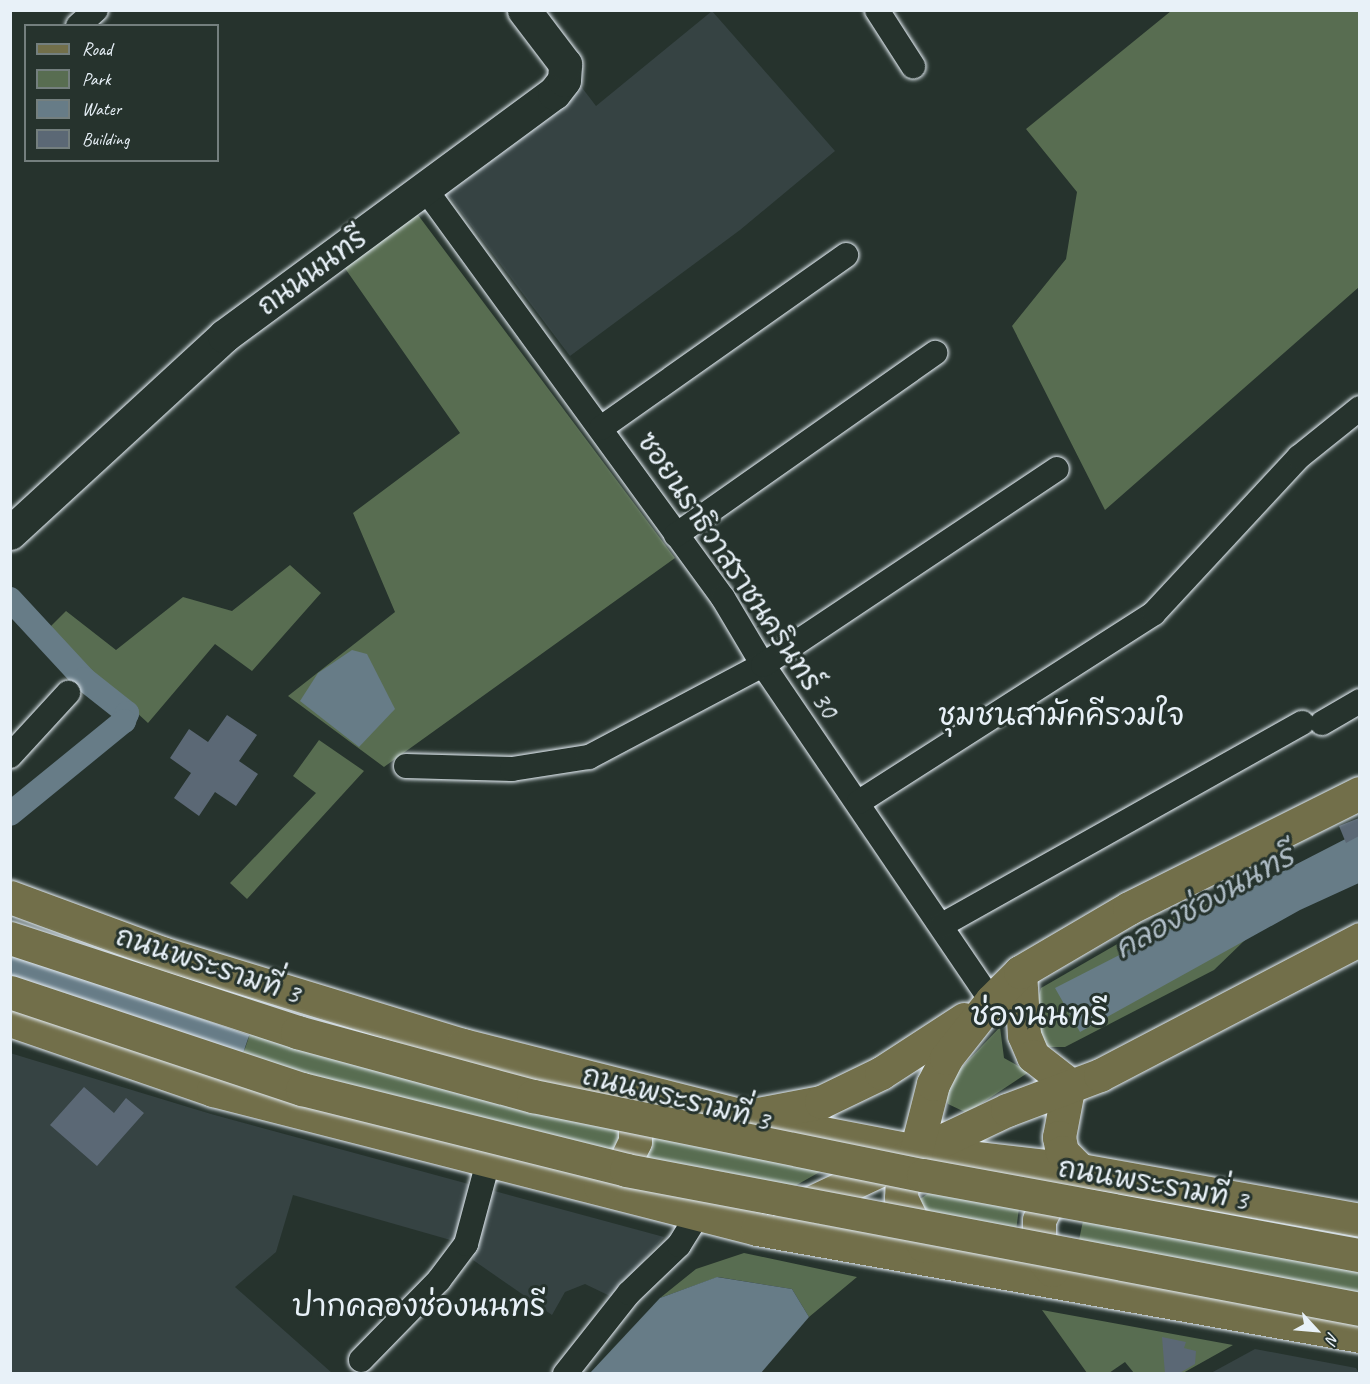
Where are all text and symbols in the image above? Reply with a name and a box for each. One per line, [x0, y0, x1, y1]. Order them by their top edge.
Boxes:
legend [24, 24, 219, 162]
text: Road [82, 38, 112, 60]
text: Park [82, 68, 111, 90]
text: Water [82, 98, 121, 120]
text: Building [82, 128, 129, 150]
street label: ถนนนนทรี [251, 221, 373, 323]
street label: ซอยนราธิวาสราชนครินทร์ 30 [630, 426, 846, 724]
district label: ชุมชนสามัคคีรวมใจ [938, 697, 1184, 733]
water label: คลองช่องนนทรี [1108, 838, 1300, 966]
street label: ถนนพระรามที่ 3 [112, 919, 304, 1011]
district label: ช่องนนทรี [971, 996, 1107, 1034]
street label: ถนนพระรามที่ 3 [579, 1058, 773, 1138]
street label: ถนนพระรามที่ 3 [1056, 1151, 1250, 1217]
district label: ปากคลองช่องนนทรี [292, 1288, 546, 1324]
north arrow [1286, 1300, 1346, 1360]
text: N [1321, 1329, 1343, 1347]

